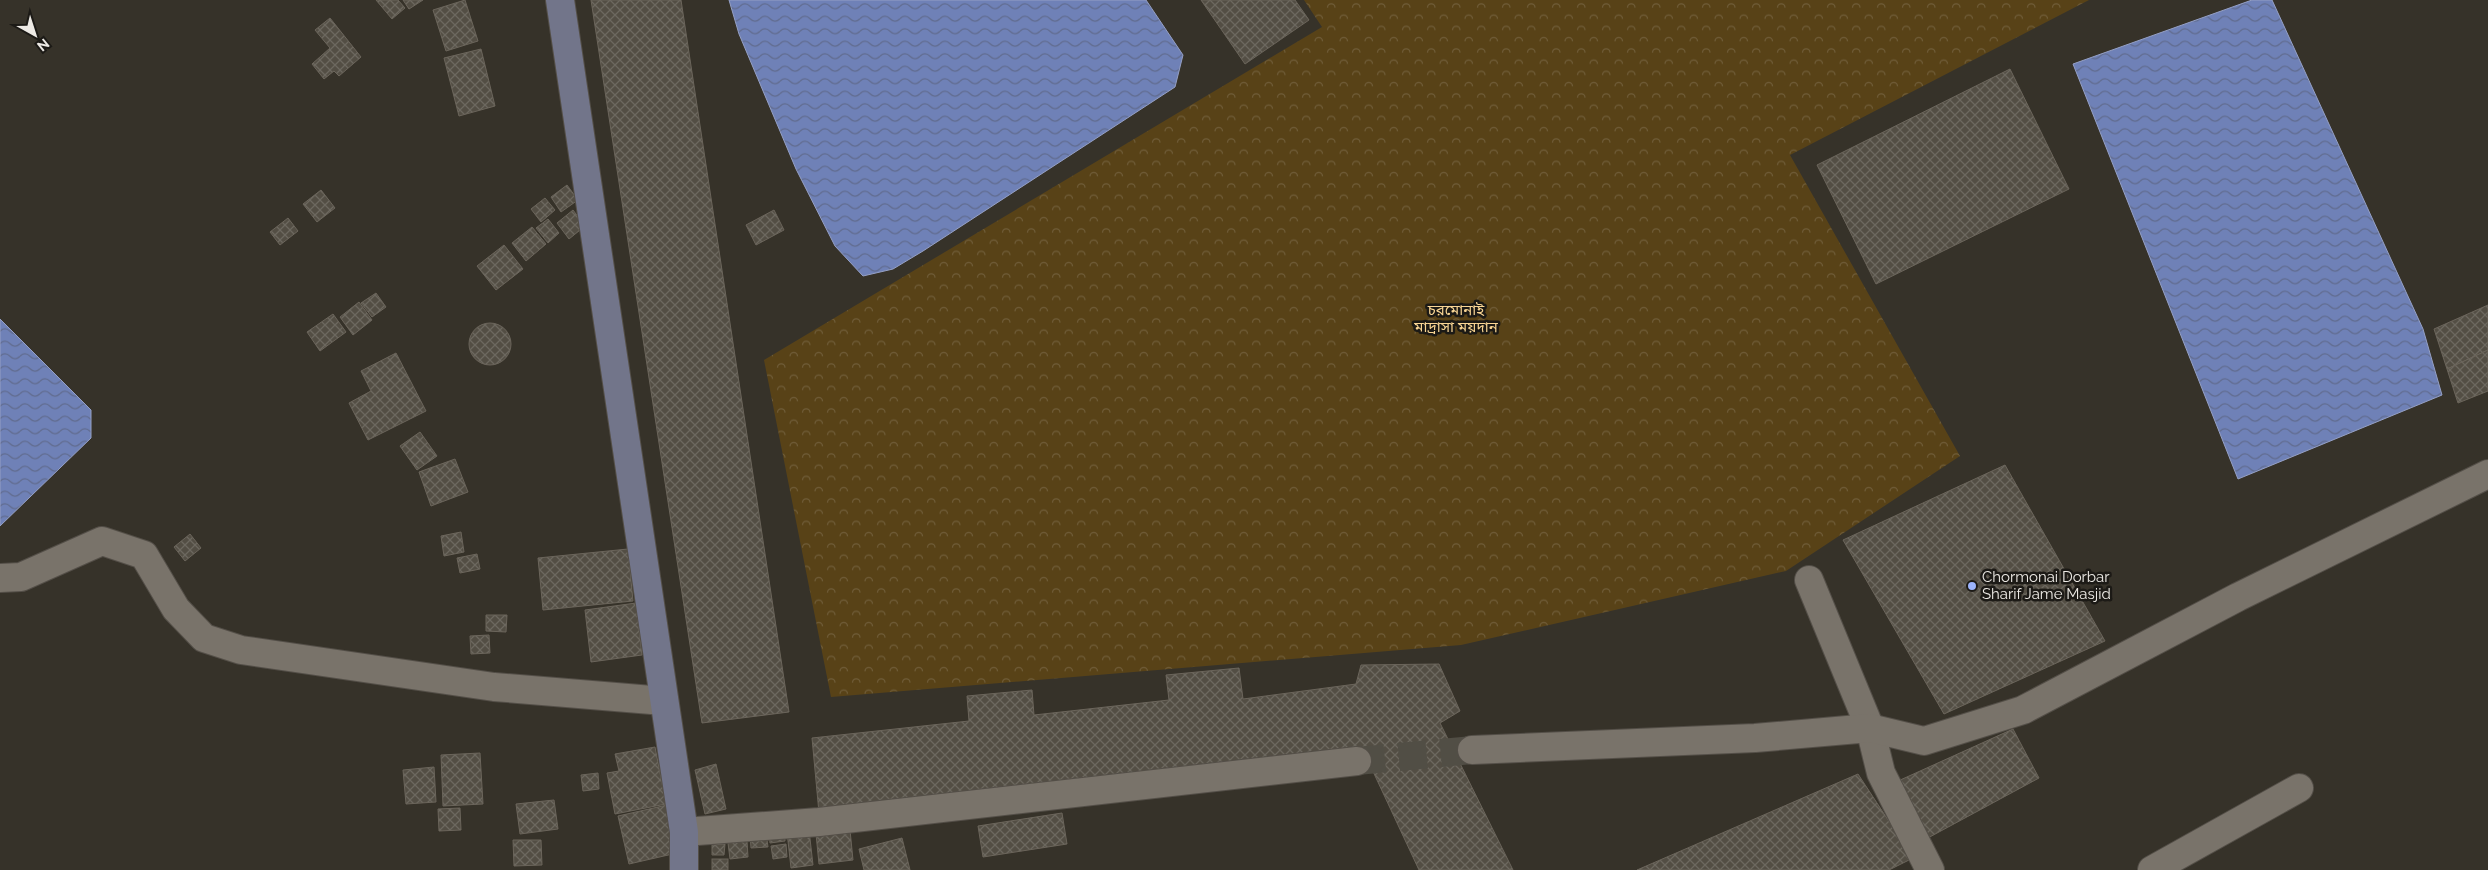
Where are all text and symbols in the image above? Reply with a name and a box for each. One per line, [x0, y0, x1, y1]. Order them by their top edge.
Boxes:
north arrow [10, 10, 60, 60]
text: N [34, 36, 52, 55]
park label: চরমোনাই মাদ্রাসা ময়দান [1413, 301, 1499, 336]
place label: Chormonai Dorbar Sharif Jame Masjid [1982, 568, 2111, 603]
marker: Chormonai Dorbar Sharif Jame Masjid [1966, 580, 1978, 592]

